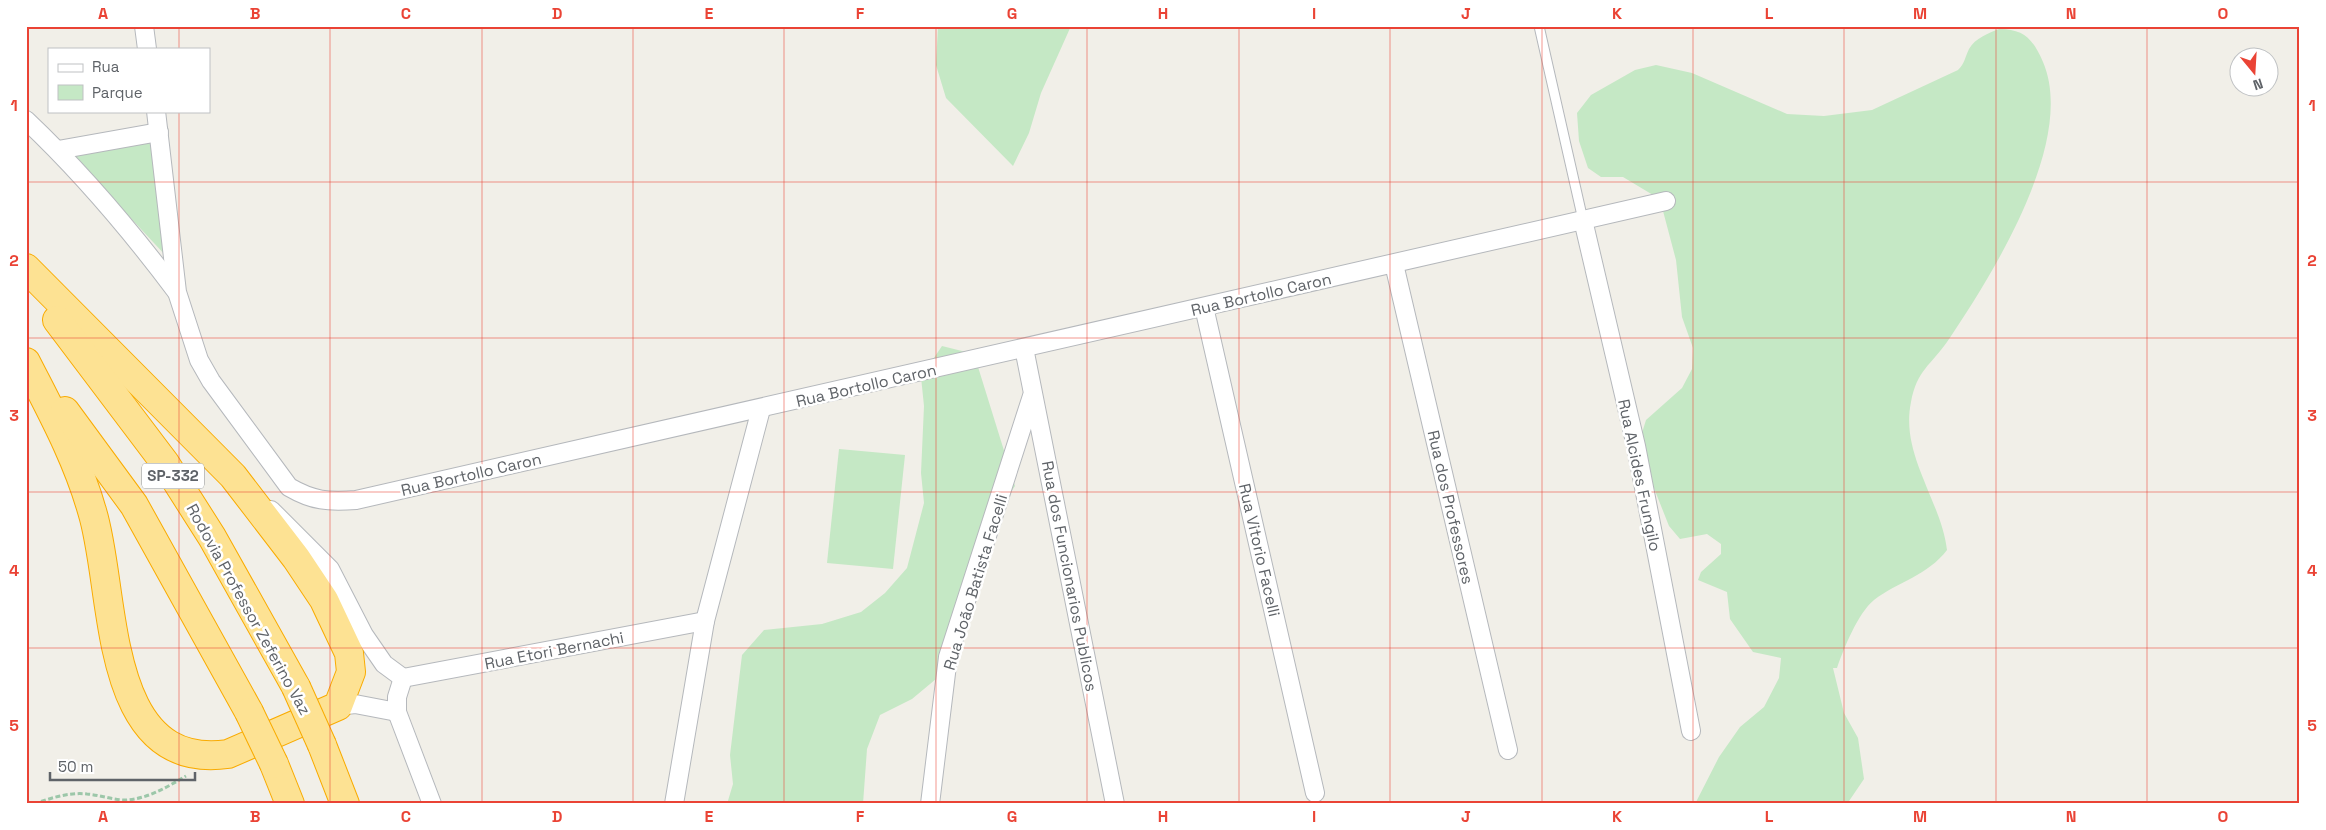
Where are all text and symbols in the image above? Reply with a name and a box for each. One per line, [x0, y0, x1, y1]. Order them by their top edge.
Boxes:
text: A [98, 3, 108, 24]
text: B [250, 3, 260, 24]
text: C [401, 3, 411, 24]
text: D [552, 3, 562, 24]
text: E [705, 3, 714, 24]
text: F [856, 3, 865, 24]
text: G [1007, 3, 1017, 24]
text: H [1158, 3, 1168, 24]
text: I [1312, 3, 1316, 24]
text: J [1461, 3, 1471, 24]
text: K [1612, 3, 1622, 24]
text: L [1765, 3, 1774, 24]
text: M [1913, 3, 1927, 24]
text: N [2066, 3, 2076, 24]
text: O [2218, 3, 2229, 24]
legend [48, 48, 210, 112]
north arrow [2228, 48, 2278, 98]
text: Rua [92, 57, 120, 76]
text: N [2251, 74, 2265, 94]
text: Parque [92, 83, 143, 102]
text: 1 [10, 95, 18, 116]
text: 1 [2308, 95, 2316, 116]
text: 2 [9, 250, 19, 271]
text: 2 [2307, 250, 2317, 271]
street label: Rua Bortollo Caron [1189, 268, 1333, 321]
street label: Rua Bortollo Caron [794, 359, 938, 412]
street label: Rua Alcides Frungilo [1613, 397, 1666, 553]
text: 3 [9, 405, 19, 426]
text: 3 [2307, 405, 2317, 426]
street label: Rua dos Professores [1423, 428, 1478, 586]
street label: Rua Bortollo Caron [399, 448, 543, 501]
street label: Rua dos Funcionarios Publicos [1037, 459, 1102, 693]
road number: SP-332 [142, 464, 204, 488]
street label: Rua Vitorio Facelli [1234, 481, 1285, 619]
street label: Rua João Batista Facelli [939, 492, 1012, 673]
street label: Rodovia Professor Zeferino Vaz [182, 500, 316, 719]
text: 4 [9, 560, 19, 581]
text: 4 [2307, 560, 2317, 581]
street label: Rua Etori Bernachi [483, 627, 626, 674]
text: 5 [9, 715, 19, 736]
text: 5 [2307, 715, 2317, 736]
scale bar [50, 750, 195, 782]
text: 50 m [58, 757, 93, 776]
text: A [98, 806, 108, 827]
text: B [250, 806, 260, 827]
text: C [401, 806, 411, 827]
text: D [552, 806, 562, 827]
text: E [705, 806, 714, 827]
text: F [856, 806, 865, 827]
text: G [1007, 806, 1017, 827]
text: H [1158, 806, 1168, 827]
text: I [1312, 806, 1316, 827]
text: J [1461, 806, 1471, 827]
text: K [1612, 806, 1622, 827]
text: L [1765, 806, 1774, 827]
text: M [1913, 806, 1927, 827]
text: N [2066, 806, 2076, 827]
text: O [2218, 806, 2229, 827]

